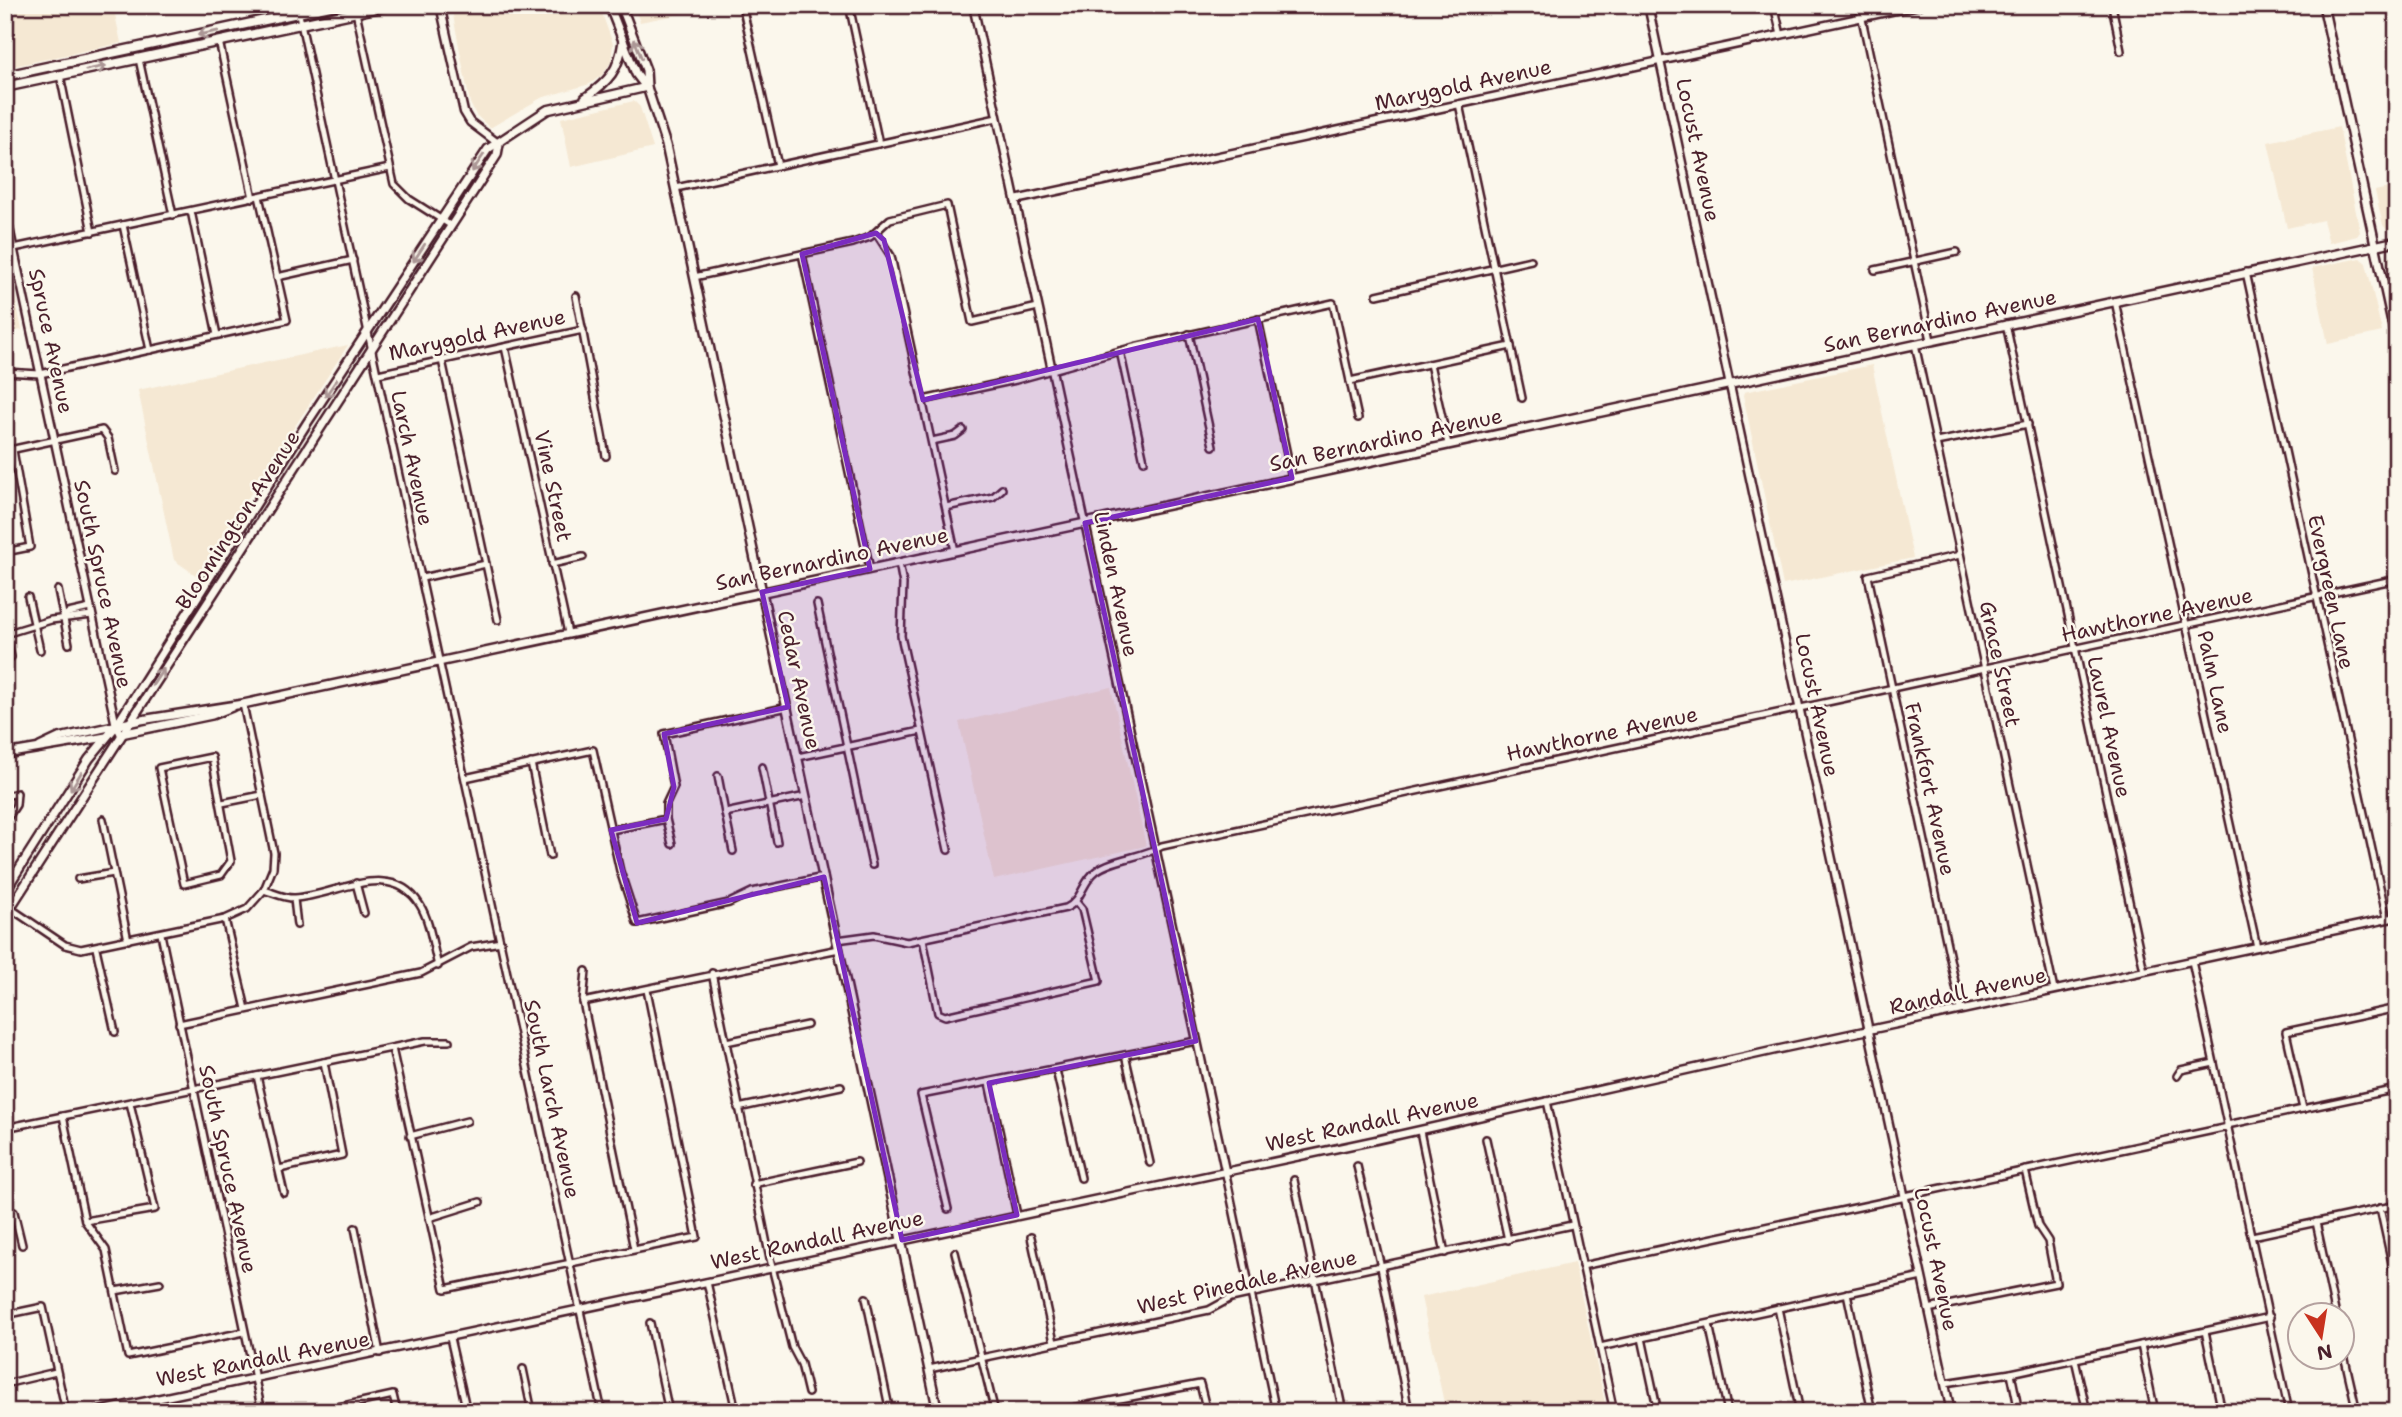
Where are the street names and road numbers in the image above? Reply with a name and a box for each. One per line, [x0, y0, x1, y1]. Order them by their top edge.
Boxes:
street label: Marygold Avenue [1372, 53, 1554, 117]
street label: Locust Avenue [1669, 76, 1727, 224]
street label: Spruce Avenue [22, 266, 80, 416]
street label: San Bernardino Avenue [1821, 283, 2059, 359]
street label: Marygold Avenue [386, 303, 568, 367]
street label: Larch Avenue [384, 388, 440, 528]
street label: San Bernardino Avenue [1267, 402, 1505, 478]
street label: Bloomington Avenue [169, 425, 307, 615]
street label: Vine Street [528, 428, 578, 544]
street label: South Spruce Avenue [67, 477, 139, 691]
street label: Linden Avenue [1087, 509, 1145, 659]
street label: Evergreen Lane [2301, 512, 2361, 672]
street label: San Bernardino Avenue [713, 521, 951, 597]
street label: Hawthorne Avenue [2059, 581, 2255, 649]
street label: Grace Street [1973, 598, 2027, 730]
street label: Cedar Avenue [771, 608, 827, 752]
street label: Palm Lane [2190, 628, 2240, 736]
street label: Locust Avenue [1788, 631, 1846, 779]
street label: Laurel Avenue [2080, 654, 2138, 800]
street label: Hawthorne Avenue [1504, 700, 1700, 768]
street label: Frankfort Avenue [1898, 700, 1962, 878]
street label: Randall Avenue [1887, 961, 2049, 1021]
street label: South Larch Avenue [517, 997, 587, 1201]
street label: South Spruce Avenue [192, 1062, 264, 1276]
street label: West Randall Avenue [1263, 1086, 1481, 1158]
street label: Locust Avenue [1907, 1185, 1965, 1333]
street label: West Randall Avenue [708, 1204, 926, 1276]
street label: West Pinedale Avenue [1134, 1243, 1360, 1321]
street label: West Randall Avenue [154, 1325, 372, 1393]

